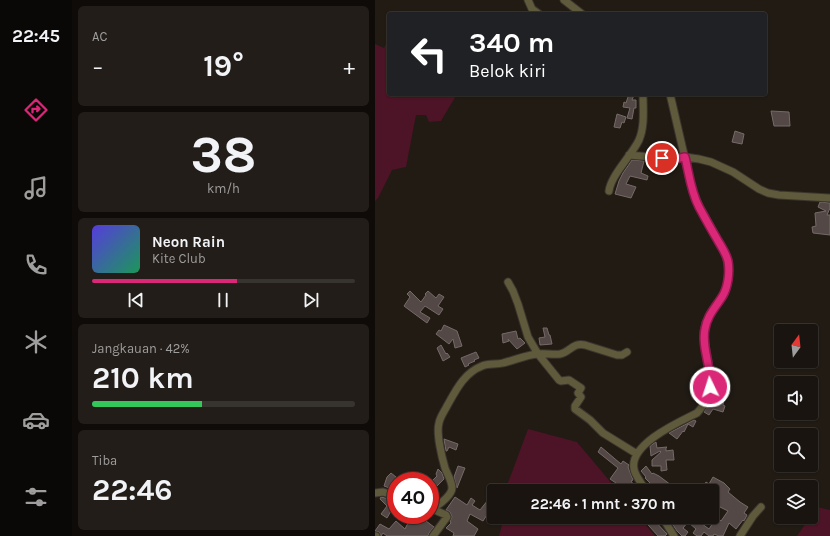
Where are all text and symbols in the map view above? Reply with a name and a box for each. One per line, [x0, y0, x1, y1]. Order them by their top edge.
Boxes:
text: 22:45 [12, 25, 60, 47]
text: 340 m [469, 26, 554, 59]
icon: left [403, 28, 455, 80]
text: AC [92, 29, 107, 44]
text: 19° [203, 48, 244, 84]
text: − [92, 54, 104, 80]
text: + [343, 54, 355, 80]
text: Belok kiri [469, 60, 546, 82]
icon: directions [22, 96, 50, 124]
text: 38 [191, 124, 256, 185]
pin [645, 141, 679, 175]
icon: arrive [651, 147, 673, 169]
icon: music [22, 174, 50, 202]
text: km/h [207, 181, 240, 196]
text: Neon Rain [152, 233, 225, 251]
icon: phone [22, 251, 50, 279]
text: Kite Club [152, 251, 206, 266]
icon: previous [125, 289, 147, 311]
icon: pause [212, 289, 234, 311]
icon: next [300, 289, 322, 311]
north arrow [774, 324, 818, 368]
map controls [774, 324, 818, 524]
icon: climate [22, 328, 50, 356]
text: Jangkauan · 42% [92, 341, 190, 356]
text: 210 km [92, 360, 194, 396]
position arrow [689, 366, 731, 408]
button: sound [774, 376, 818, 420]
icon: car [22, 406, 50, 434]
button: search [774, 428, 818, 472]
text: Tiba [92, 453, 117, 468]
text: 22:46 [92, 472, 172, 508]
speed limit sign: 40 [387, 472, 439, 524]
button: layers [774, 480, 818, 524]
icon: filters [22, 483, 50, 511]
text: 22:46 · 1 mnt · 370 m [531, 495, 675, 513]

